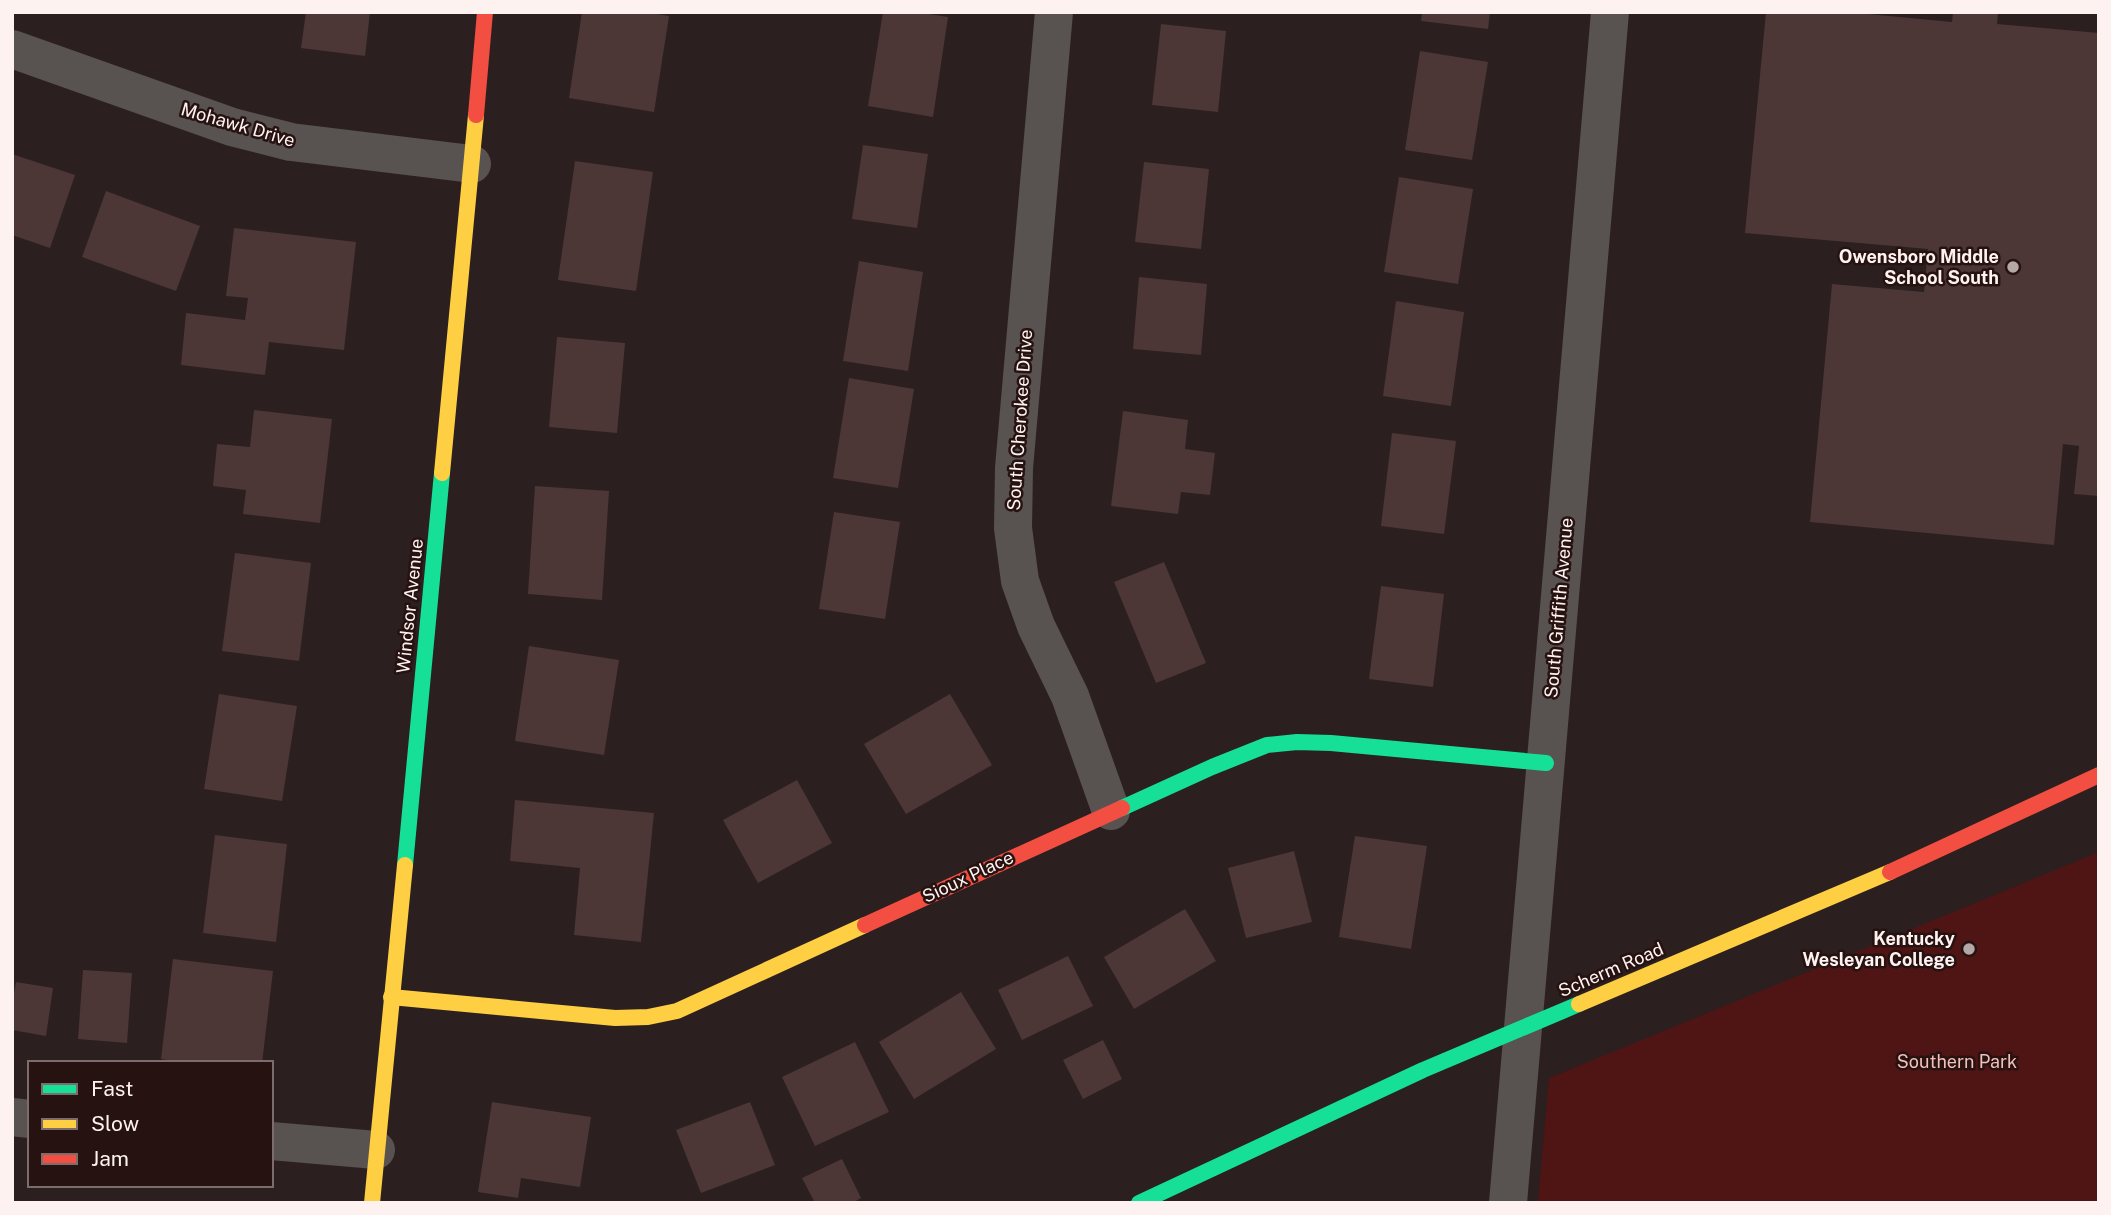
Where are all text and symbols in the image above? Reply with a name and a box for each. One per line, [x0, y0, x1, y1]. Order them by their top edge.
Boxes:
street label: Mohawk Drive [179, 98, 298, 151]
place label: Owensboro Middle School South [1839, 246, 1999, 288]
marker: Owensboro Middle School South [2005, 259, 2021, 275]
street label: South Cherokee Drive [1003, 329, 1036, 511]
street label: South Griffith Avenue [1540, 517, 1577, 699]
street label: Windsor Avenue [392, 538, 427, 674]
street label: Sioux Place [919, 846, 1017, 907]
place label: Kentucky Wesleyan College [1802, 928, 1955, 970]
street label: Scherm Road [1555, 938, 1666, 1001]
marker: Kentucky Wesleyan College [1961, 941, 1977, 957]
park label: Southern Park [1897, 1051, 2017, 1072]
legend [28, 1061, 273, 1187]
text: Fast [91, 1076, 133, 1101]
text: Slow [91, 1111, 139, 1136]
text: Jam [91, 1146, 129, 1171]

